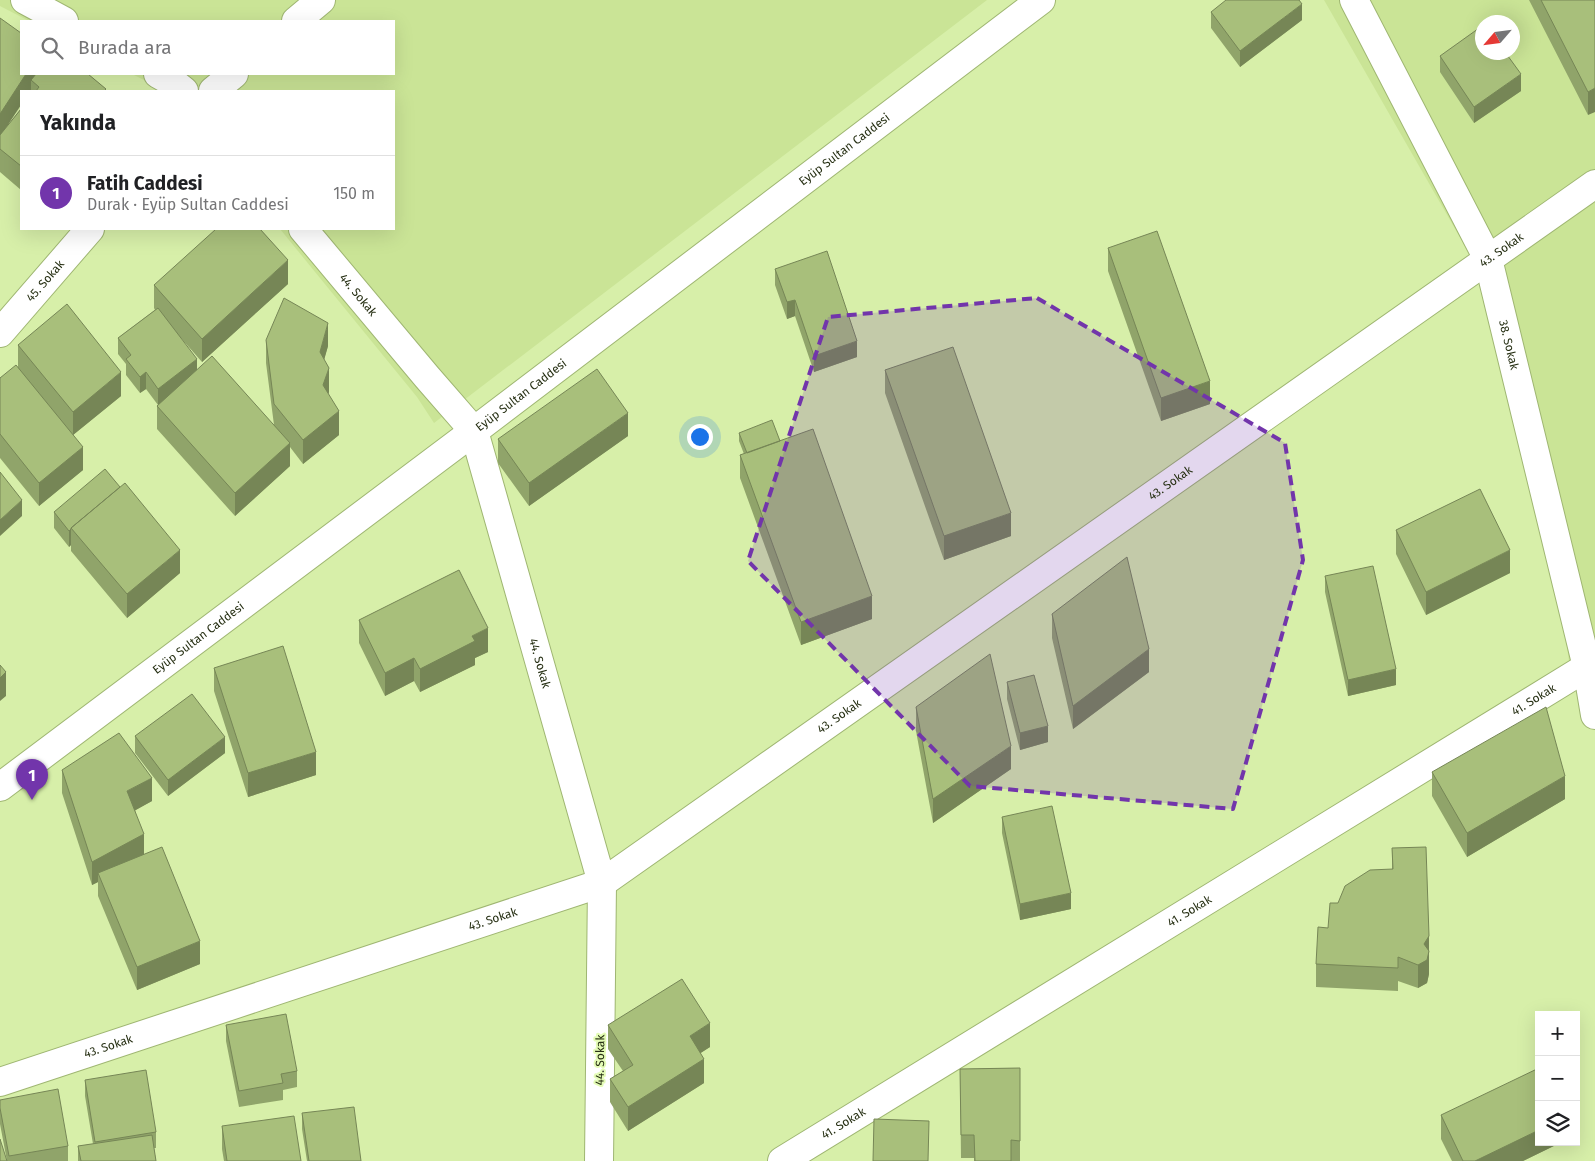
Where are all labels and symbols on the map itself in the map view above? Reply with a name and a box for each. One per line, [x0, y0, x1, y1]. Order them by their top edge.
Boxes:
north arrow [1475, 15, 1520, 60]
street label: Eyüp Sultan Caddesi [796, 110, 893, 189]
street label: 43. Sokak [1477, 229, 1527, 270]
street label: 45. Sokak [23, 256, 68, 305]
street label: 44. Sokak [336, 271, 381, 320]
street label: 38. Sokak [1496, 319, 1522, 372]
street label: Eyüp Sultan Caddesi [473, 356, 569, 434]
your location [687, 424, 713, 450]
street label: 43. Sokak [1146, 462, 1196, 503]
street label: Eyüp Sultan Caddesi [150, 599, 247, 677]
street label: 44. Sokak [526, 637, 554, 690]
street label: 41. Sokak [1509, 680, 1559, 718]
street label: 43. Sokak [814, 695, 864, 736]
pin: 1 [16, 759, 48, 800]
street label: 41. Sokak [1165, 892, 1215, 930]
street label: 43. Sokak [467, 904, 520, 934]
street label: 43. Sokak [82, 1031, 135, 1061]
street label: 44. Sokak [593, 1034, 607, 1086]
street label: 41. Sokak [819, 1104, 869, 1142]

